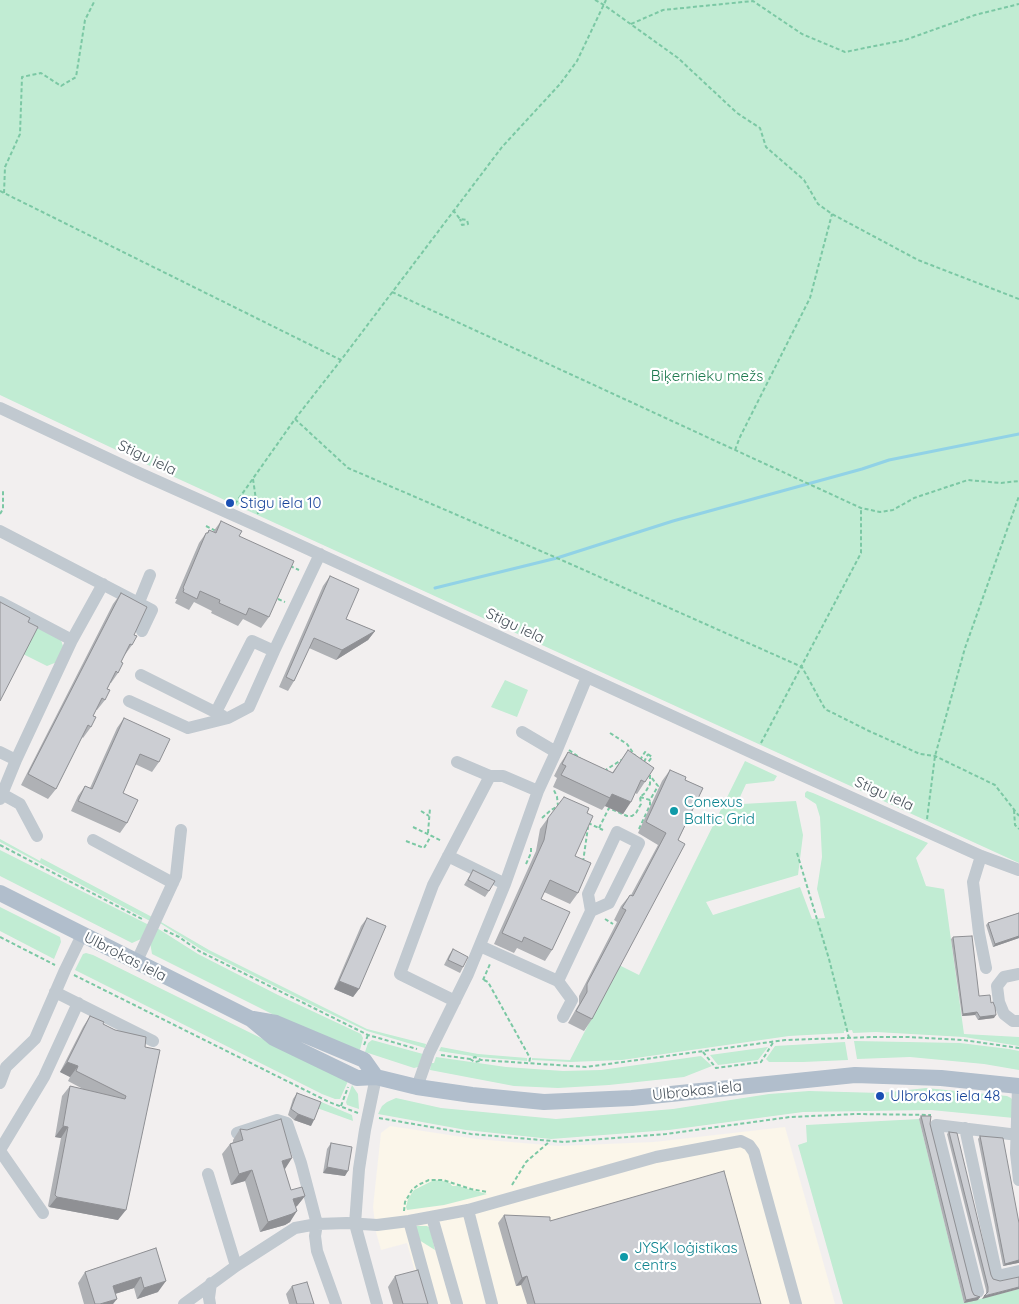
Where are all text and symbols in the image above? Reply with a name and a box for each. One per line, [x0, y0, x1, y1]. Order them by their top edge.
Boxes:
park label: Biķernieku mežs [651, 367, 763, 385]
street label: Stigu iela [115, 437, 179, 479]
place label: Stigu iela 10 [240, 494, 321, 512]
marker: Stigu iela 10 [224, 497, 236, 509]
street label: Stigu iela [483, 605, 547, 647]
street label: Stigu iela [852, 773, 916, 815]
place label: Conexus Baltic Grid [684, 793, 755, 828]
marker: Conexus Baltic Grid [668, 805, 680, 817]
street label: Ulbrokas iela [81, 929, 169, 985]
street label: Ulbrokas iela [651, 1077, 743, 1105]
place label: Ulbrokas iela 48 [890, 1087, 1000, 1105]
marker: Ulbrokas iela 48 [874, 1090, 886, 1102]
place label: JYSK loģistikas centrs [634, 1239, 738, 1274]
marker: JYSK loģistikas centrs [618, 1251, 630, 1263]

